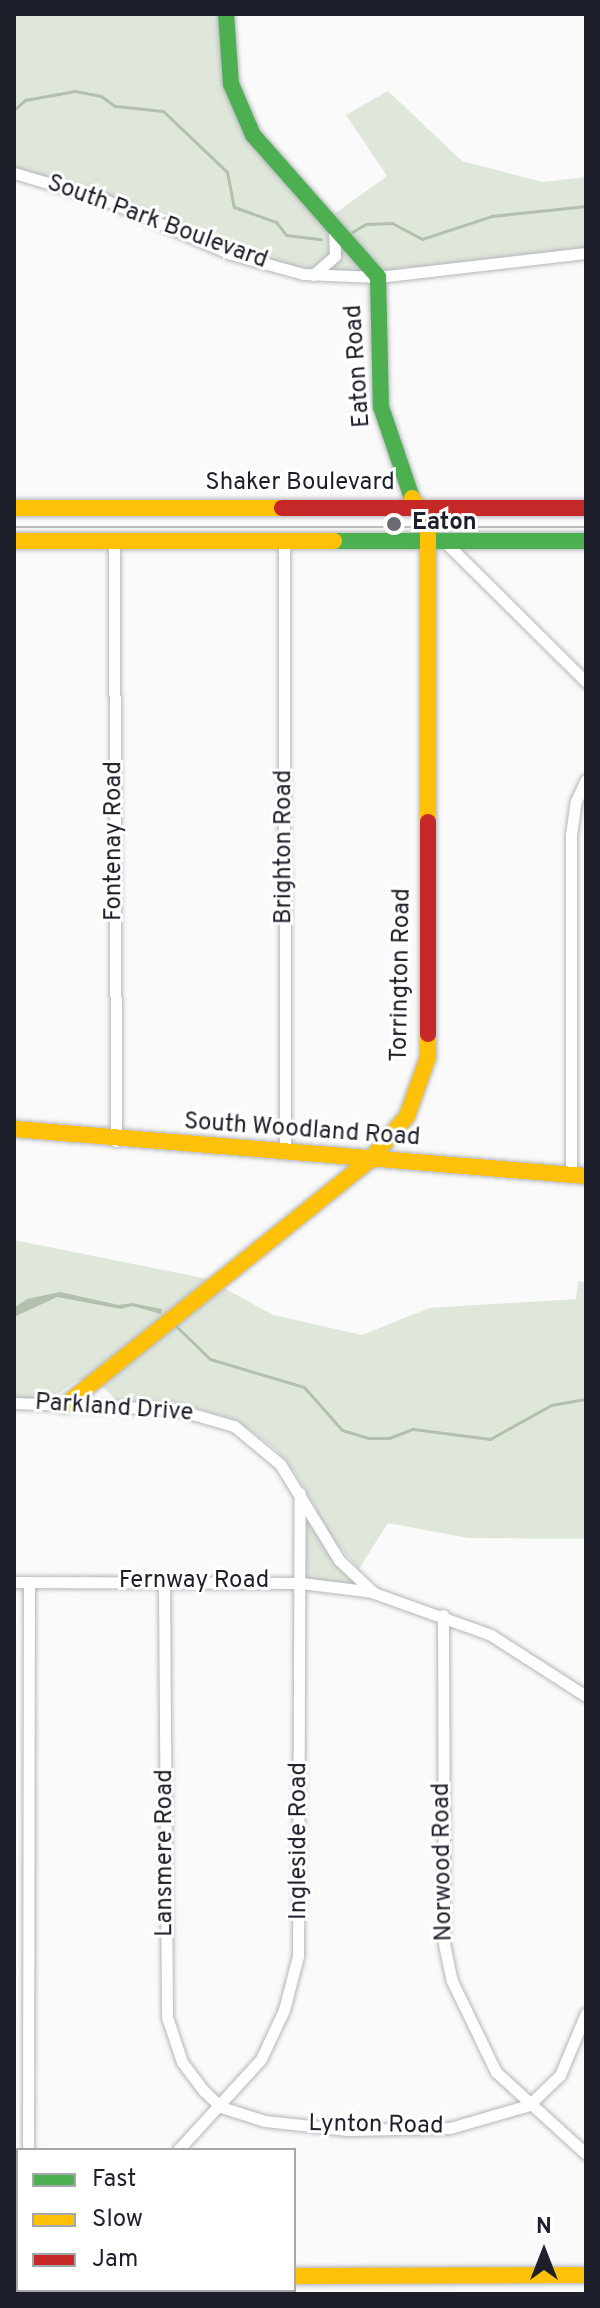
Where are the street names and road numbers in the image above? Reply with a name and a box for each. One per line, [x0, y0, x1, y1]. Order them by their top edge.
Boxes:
street label: South Park Boulevard [43, 170, 271, 276]
street label: Eaton Road [340, 303, 378, 429]
street label: Shaker Boulevard [205, 470, 395, 498]
street label: Fontenay Road [101, 761, 129, 921]
street label: Brighton Road [271, 770, 299, 924]
street label: Torrington Road [386, 888, 418, 1062]
street label: South Woodland Road [183, 1108, 421, 1154]
street label: Parkland Drive [34, 1389, 194, 1429]
street label: Fernway Road [119, 1568, 269, 1596]
street label: Ingleside Road [286, 1762, 314, 1920]
street label: Lansmere Road [152, 1769, 180, 1937]
street label: Norwood Road [428, 1782, 460, 1942]
street label: Lynton Road [308, 2110, 444, 2142]

